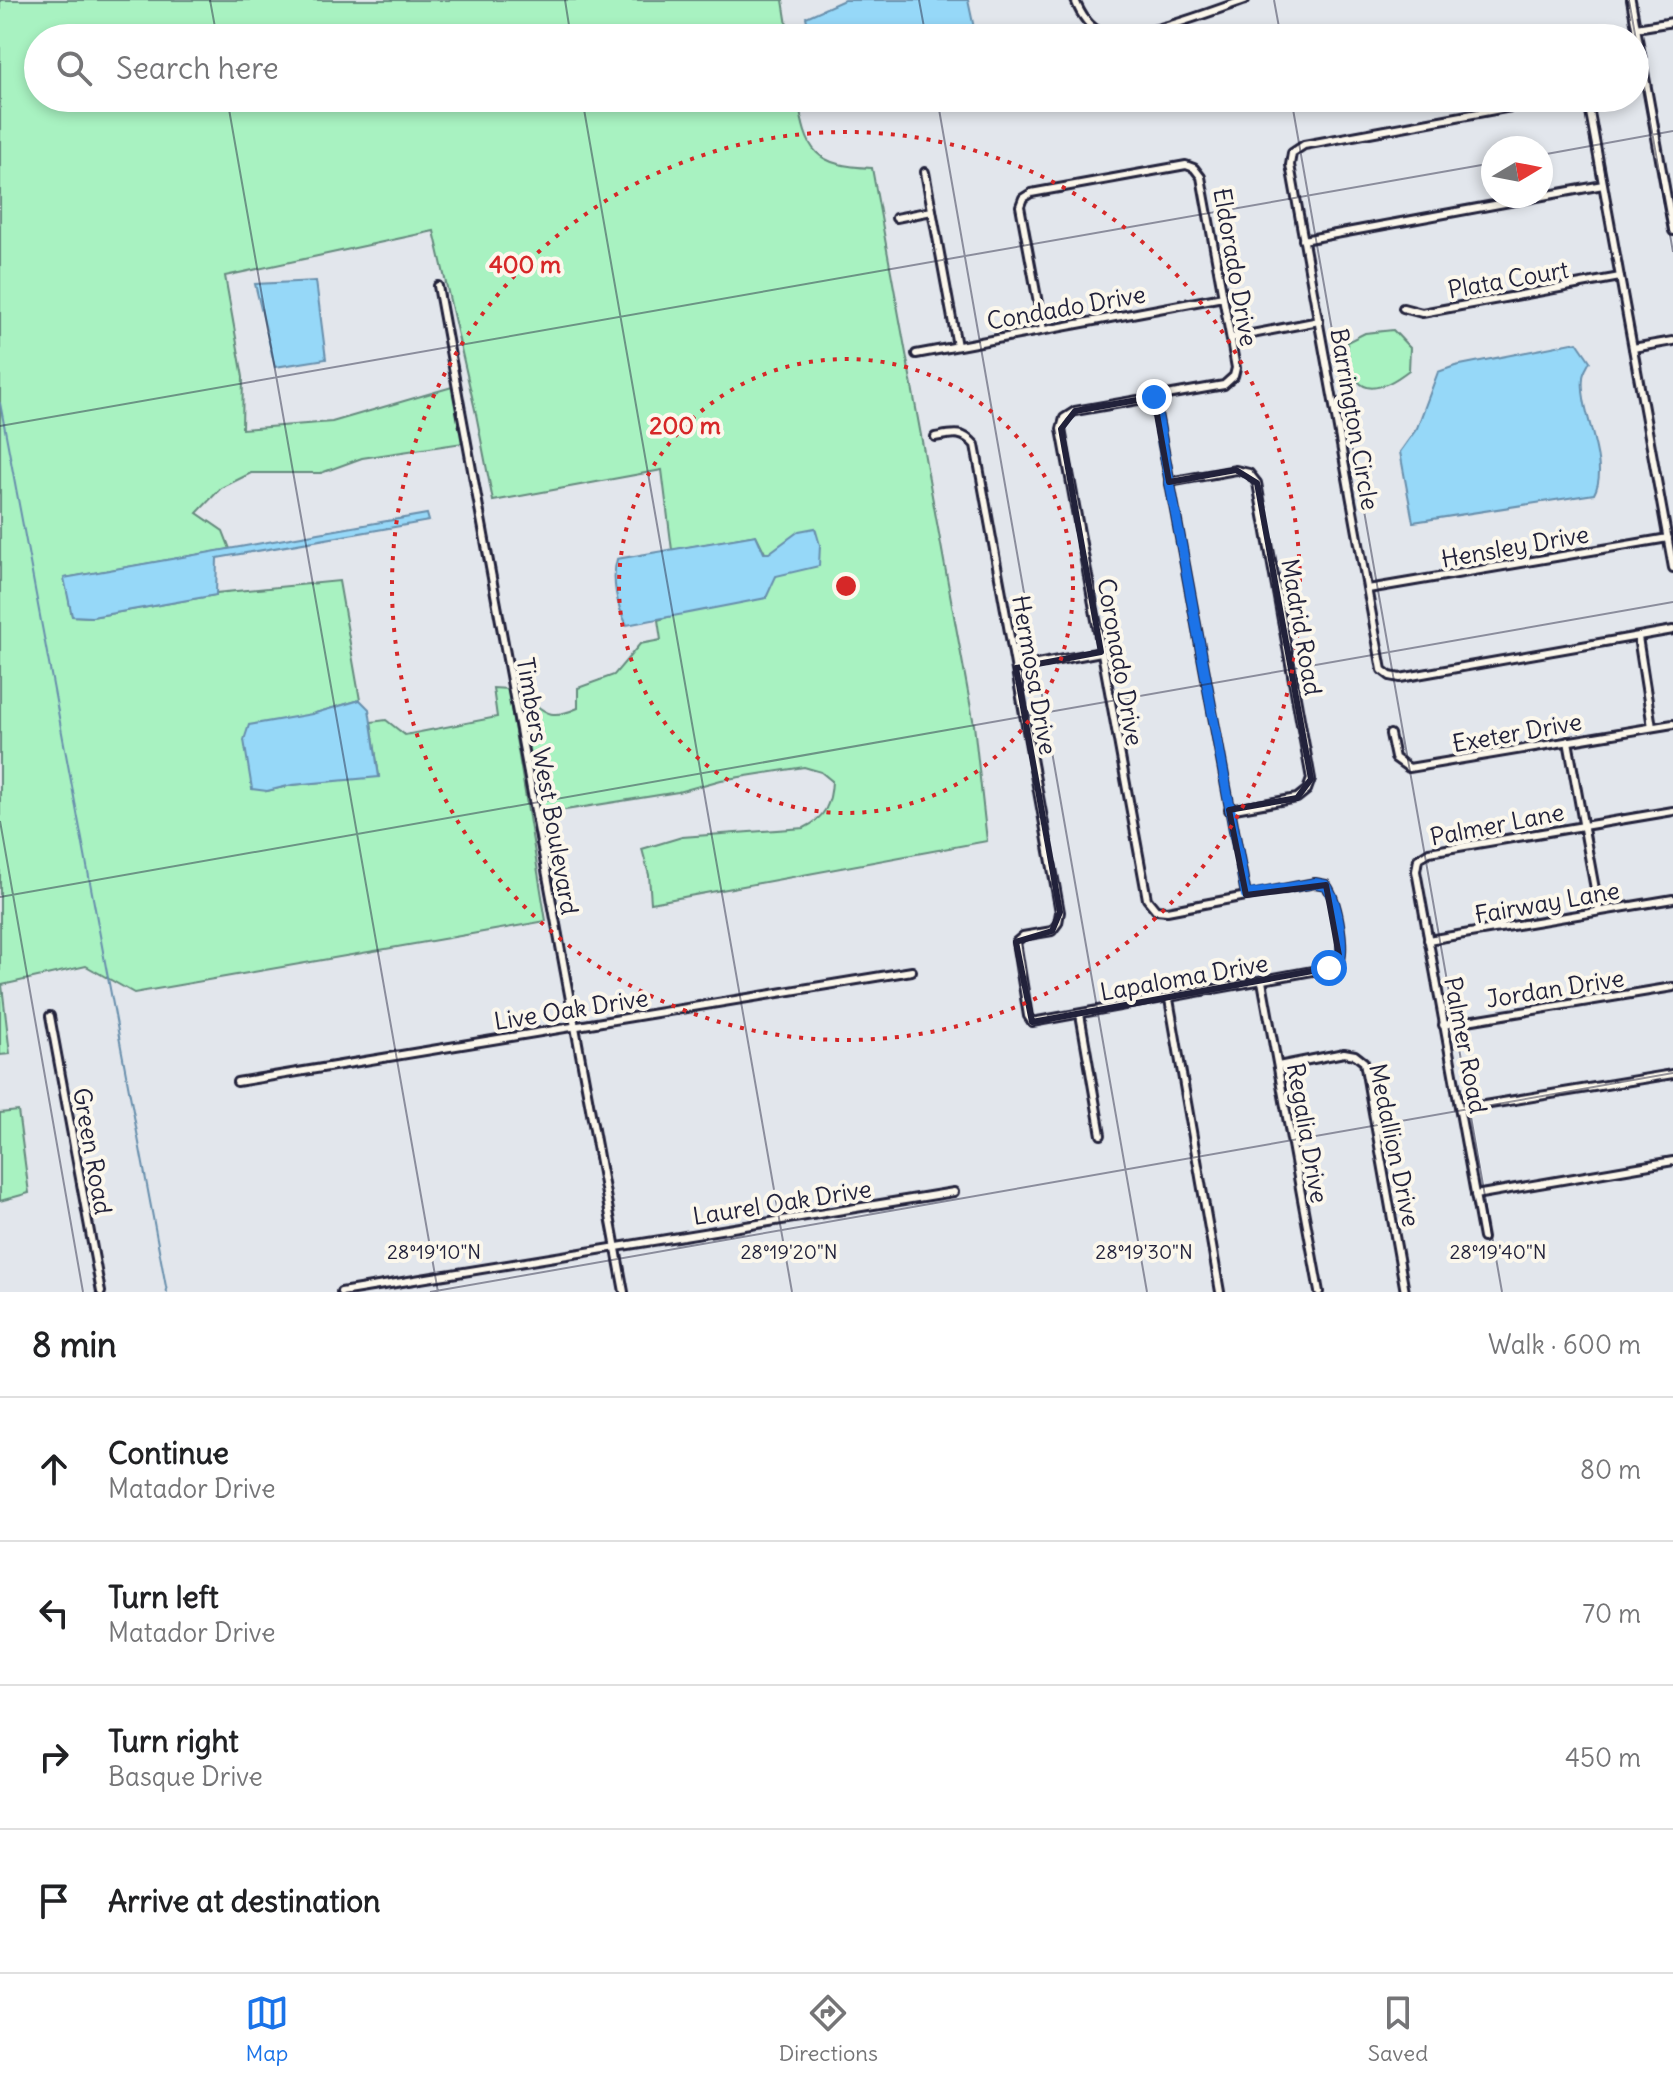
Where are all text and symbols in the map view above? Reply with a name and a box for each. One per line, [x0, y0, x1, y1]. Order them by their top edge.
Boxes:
search box [24, 24, 1649, 112]
icon: search [52, 46, 96, 90]
text: Search here [116, 49, 279, 87]
north arrow [1481, 136, 1553, 208]
street label: Eldorado Drive [1207, 185, 1265, 349]
text: 400 m [489, 249, 561, 279]
street label: Plata Court [1445, 254, 1571, 304]
street label: Condado Drive [984, 278, 1148, 336]
street label: Barrington Circle [1324, 326, 1386, 512]
route end [1136, 379, 1172, 415]
text: 200 m [649, 410, 721, 440]
street label: Hensley Drive [1439, 518, 1591, 574]
street label: Madrid Road [1275, 556, 1329, 698]
centre of rings [832, 572, 860, 600]
street label: Coronado Drive [1091, 576, 1151, 748]
street label: Hermosa Drive [1006, 593, 1064, 757]
street label: Timbers West Boulevard [511, 655, 585, 917]
street label: Exeter Drive [1450, 706, 1584, 758]
street label: Palmer Lane [1427, 796, 1567, 852]
street label: Fairway Lane [1472, 875, 1622, 929]
street label: Lapaloma Drive [1098, 947, 1270, 1007]
route start [1311, 950, 1347, 986]
street label: Jordan Drive [1484, 962, 1626, 1014]
street label: Palmer Road [1438, 974, 1494, 1116]
street label: Live Oak Drive [492, 982, 650, 1036]
street label: Regalia Drive [1281, 1061, 1335, 1205]
street label: Medallion Drive [1363, 1061, 1427, 1229]
street label: Green Road [67, 1085, 119, 1217]
street label: Laurel Oak Drive [690, 1173, 874, 1231]
text: 28°19'10"N [387, 1239, 481, 1264]
text: 28°19'20"N [740, 1239, 838, 1264]
text: 28°19'30"N [1095, 1239, 1193, 1264]
text: 28°19'40"N [1449, 1239, 1547, 1264]
text: 8 min [32, 1323, 117, 1366]
text: Walk · 600 m [1488, 1328, 1641, 1361]
text: Continue [108, 1434, 229, 1472]
icon: ahead [32, 1447, 76, 1491]
text: 80 m [1580, 1453, 1641, 1486]
text: Matador Drive [108, 1472, 275, 1505]
text: Turn left [108, 1578, 219, 1616]
icon: left [32, 1591, 76, 1635]
text: 70 m [1582, 1597, 1641, 1630]
text: Matador Drive [108, 1616, 275, 1649]
text: Turn right [108, 1722, 239, 1760]
icon: right [32, 1735, 76, 1779]
text: 450 m [1565, 1741, 1641, 1774]
text: Basque Drive [108, 1760, 263, 1793]
icon: arrive [32, 1879, 76, 1923]
text: Arrive at destination [108, 1882, 380, 1920]
tab: Map [245, 1991, 289, 2067]
tab: Directions [779, 1991, 878, 2067]
tab: Saved [1368, 1991, 1428, 2067]

